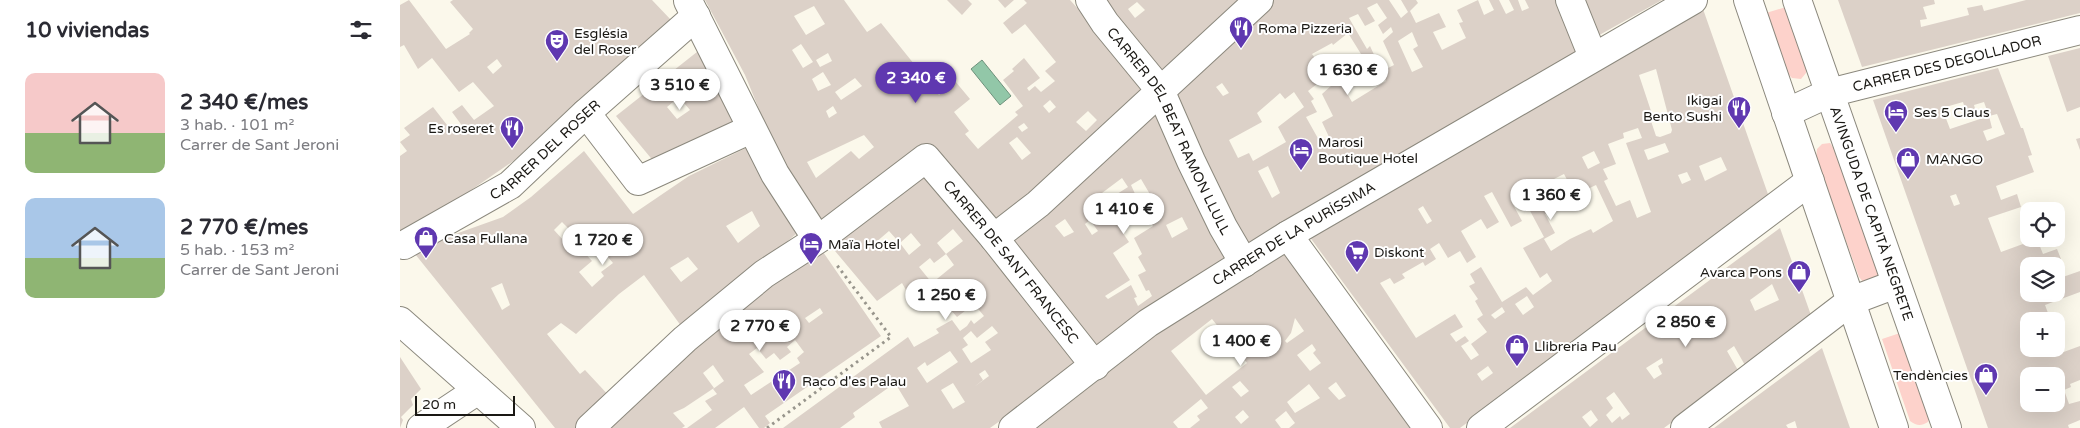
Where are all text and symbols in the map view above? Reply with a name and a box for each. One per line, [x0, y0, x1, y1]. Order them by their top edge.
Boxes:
restaurant icon: Roma Pizzeria [1228, 15, 1254, 49]
icon: filters [347, 16, 375, 44]
text: 10 viviendas [25, 18, 149, 43]
place label: Roma Pizzeria [1258, 20, 1352, 37]
street label: CARRER DEL BEAT RAMON LLULL [1103, 24, 1234, 238]
place label: Església del Roser [574, 25, 637, 58]
theatre icon: Església del Roser [544, 28, 570, 62]
street label: CARRER DES DEGOLLADOR [1851, 32, 2043, 95]
pin: 1 630 € [1302, 54, 1394, 96]
text: 1 630 € [1318, 60, 1378, 80]
pin: 2 340 € [870, 62, 962, 104]
pin: 3 510 € [634, 68, 726, 111]
text: 2 340 € [886, 68, 946, 88]
text: 3 510 € [650, 75, 710, 95]
text: 2 340 €/mes [180, 90, 308, 115]
place label: Ikigai Bento Sushi [1643, 92, 1722, 125]
icon: home [65, 93, 125, 153]
restaurant icon: Ikigai Bento Sushi [1726, 95, 1752, 129]
street label: CARRER DEL ROSER [487, 96, 604, 203]
hotel icon: Ses 5 Claus [1883, 99, 1909, 133]
street label: AVINGUDA DE CAPITÀ NEGRETE [1826, 104, 1917, 323]
place label: Ses 5 Claus [1914, 104, 1990, 121]
text: 3 hab. · 101 m² [180, 115, 294, 135]
restaurant icon: Es roseret [499, 115, 525, 149]
place label: Es roseret [428, 120, 495, 137]
place label: Marosi Boutique Hotel [1318, 134, 1418, 167]
text: Carrer de Sant Jeroni [180, 135, 339, 155]
hotel icon: Marosi Boutique Hotel [1288, 137, 1314, 171]
shop icon: MANGO [1895, 146, 1921, 180]
place label: MANGO [1926, 151, 1983, 168]
street label: CARRER DE SANT FRANCESC [940, 176, 1083, 347]
street label: CARRER DE LA PURÍSSIMA [1209, 178, 1378, 289]
pin: 1 360 € [1505, 178, 1597, 221]
text: 1 360 € [1521, 185, 1581, 205]
pin: 1 410 € [1078, 192, 1170, 235]
text: 1 410 € [1094, 199, 1154, 219]
map controls [2020, 202, 2065, 412]
button: locate [2020, 202, 2065, 247]
text: 2 770 €/mes [180, 215, 308, 240]
icon: home [65, 218, 125, 278]
pin: 1 720 € [557, 224, 649, 266]
shop icon: Casa Fullana [413, 225, 439, 259]
place label: Casa Fullana [444, 230, 528, 247]
text: 1 720 € [573, 230, 633, 250]
hotel icon: Maïa Hotel [798, 231, 824, 265]
place label: Maïa Hotel [828, 236, 900, 253]
supermarket icon: Diskont [1344, 239, 1370, 273]
text: 5 hab. · 153 m² [180, 240, 294, 260]
place label: Diskont [1374, 244, 1425, 261]
button: layers [2020, 257, 2065, 302]
shop icon: Avarca Pons [1786, 259, 1812, 293]
text: Carrer de Sant Jeroni [180, 260, 339, 280]
place label: Avarca Pons [1700, 264, 1782, 281]
pin: 1 250 € [900, 278, 992, 321]
text: 1 250 € [916, 285, 976, 305]
pin: 2 850 € [1640, 306, 1732, 348]
pin: 2 770 € [714, 310, 806, 352]
text: 2 850 € [1656, 312, 1716, 332]
button: + [2020, 312, 2065, 357]
text: 2 770 € [730, 316, 790, 336]
pin: 1 400 € [1195, 324, 1287, 367]
text: 1 400 € [1211, 331, 1271, 351]
shop icon: Llibreria Pau [1504, 333, 1530, 367]
place label: Llibreria Pau [1534, 338, 1617, 355]
shop icon: Tendències [1973, 362, 1999, 396]
place label: Tendències [1893, 367, 1968, 384]
button: − [2020, 367, 2065, 412]
restaurant icon: Raco d'es Palau [771, 368, 797, 402]
place label: Raco d'es Palau [802, 373, 906, 390]
scale bar [415, 393, 515, 416]
text: 20 m [422, 396, 456, 413]

